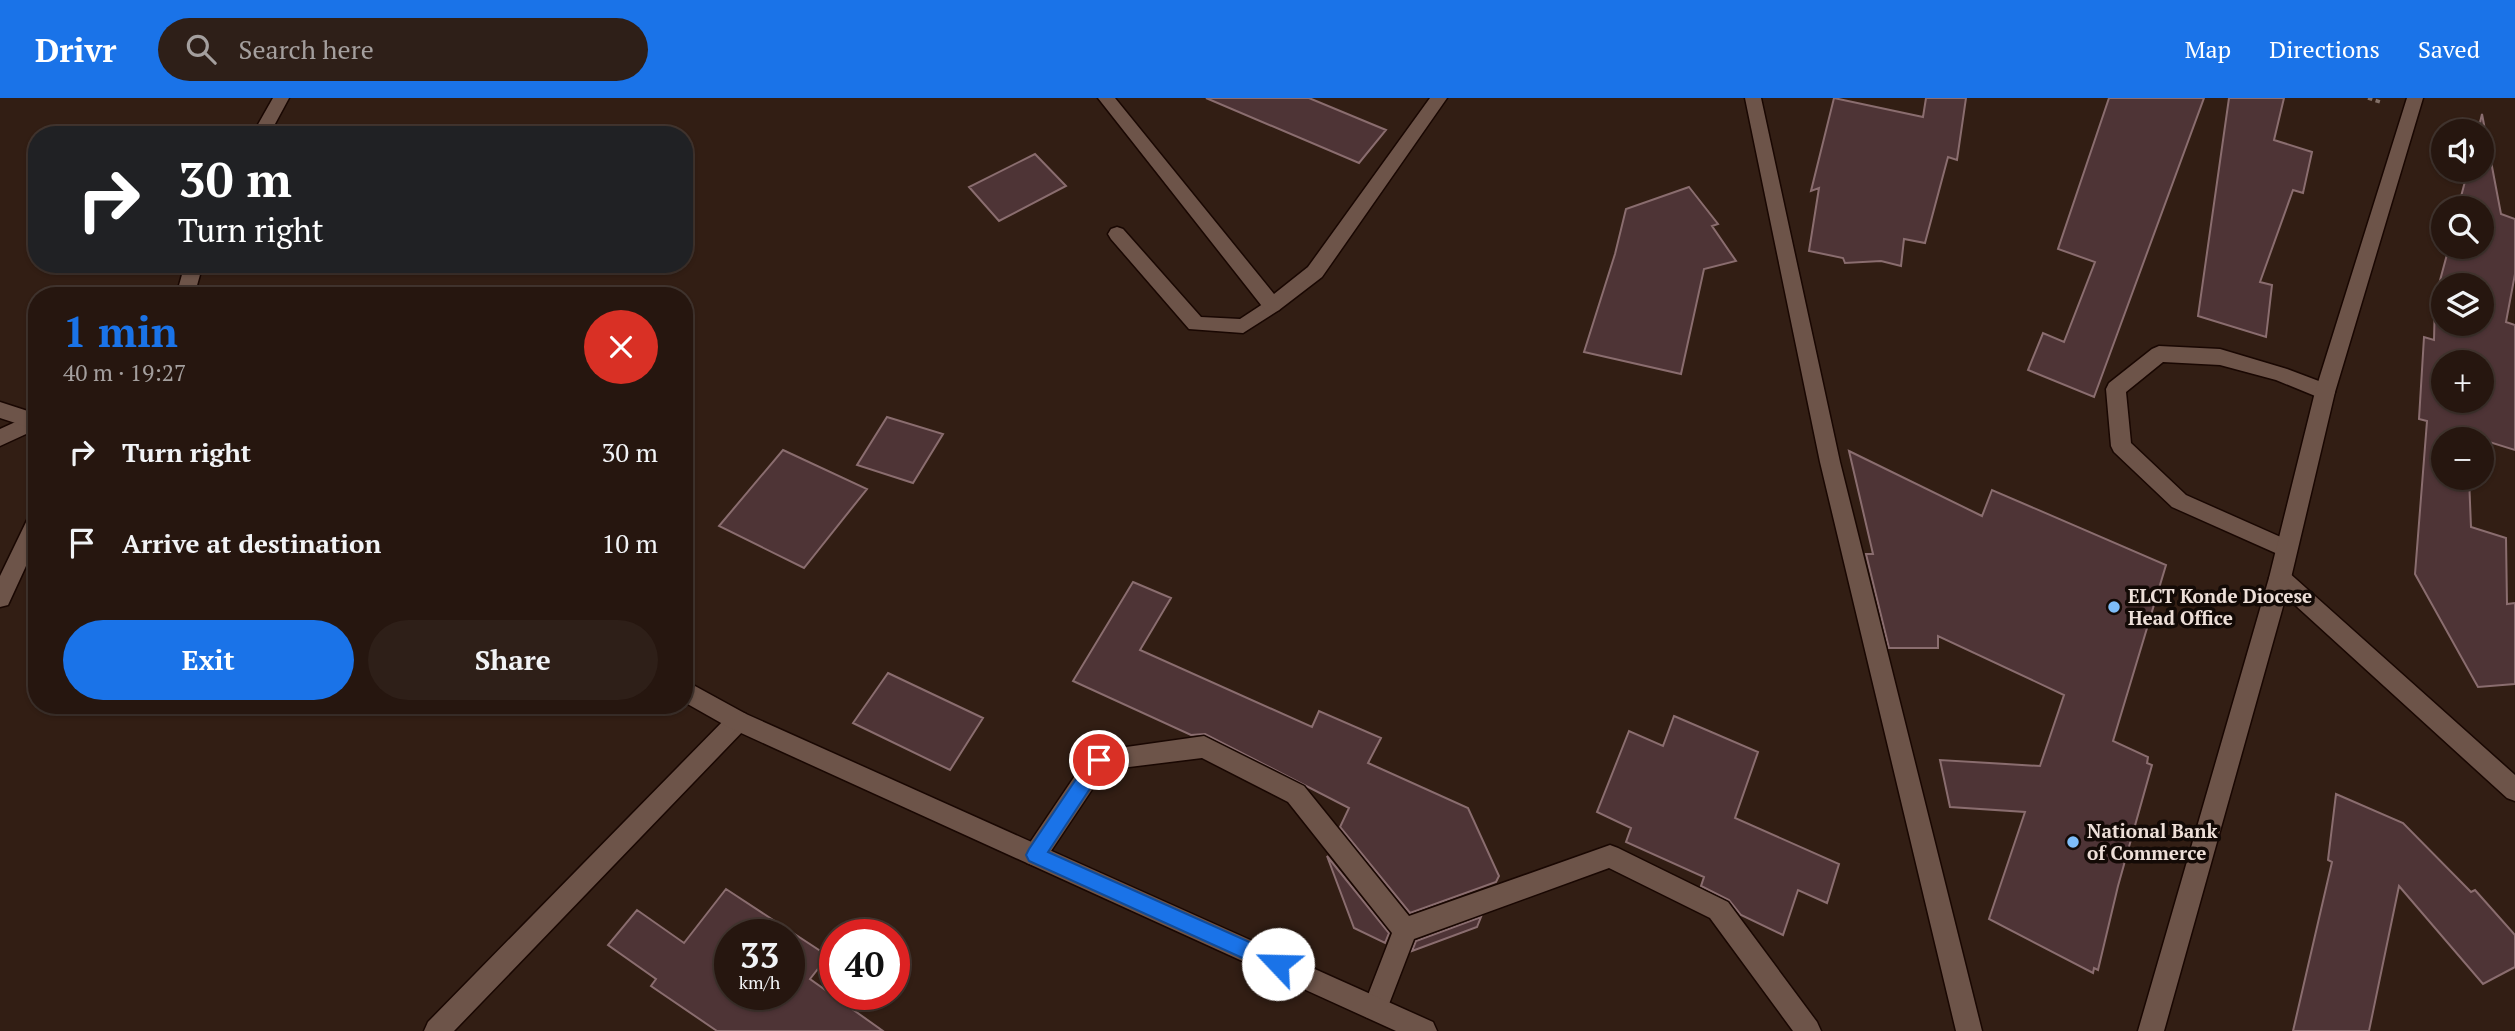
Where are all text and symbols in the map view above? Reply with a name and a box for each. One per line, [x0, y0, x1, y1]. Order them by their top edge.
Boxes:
search box [158, 18, 648, 81]
text: Drivr [35, 28, 116, 71]
icon: search [182, 30, 220, 68]
text: Search here [238, 32, 374, 66]
text: Map [2185, 33, 2231, 65]
text: Directions [2269, 33, 2380, 65]
text: Saved [2418, 33, 2480, 65]
map controls [2431, 119, 2494, 490]
button: sound [2431, 119, 2494, 182]
text: 30 m [178, 146, 292, 211]
icon: right [63, 154, 154, 245]
button: search [2431, 196, 2494, 259]
text: Turn right [178, 209, 324, 251]
button: layers [2431, 273, 2494, 336]
text: 1 min [63, 303, 178, 359]
button: close [584, 310, 658, 384]
button: + [2431, 350, 2494, 413]
text: 40 m · 19:27 [63, 357, 186, 388]
button: − [2431, 427, 2494, 490]
icon: right [63, 433, 101, 471]
text: Turn right [122, 435, 251, 469]
text: 30 m [602, 435, 658, 469]
icon: arrive [63, 524, 101, 562]
text: Arrive at destination [122, 526, 381, 560]
text: 10 m [602, 526, 658, 560]
place label: ELCT Konde Diocese Head Office [2128, 583, 2312, 630]
marker: ELCT Konde Diocese Head Office [2106, 599, 2122, 615]
button: Exit [63, 620, 354, 700]
button: Share [368, 620, 658, 700]
pin [1069, 730, 1129, 790]
icon: arrive [1080, 741, 1118, 779]
place label: National Bank of Commerce [2087, 818, 2219, 865]
marker: National Bank of Commerce [2065, 834, 2081, 850]
speed limit sign: 40 [819, 919, 910, 1010]
position arrow [1241, 927, 1315, 1001]
text: 33 [740, 932, 779, 978]
text: km/h [739, 970, 780, 994]

